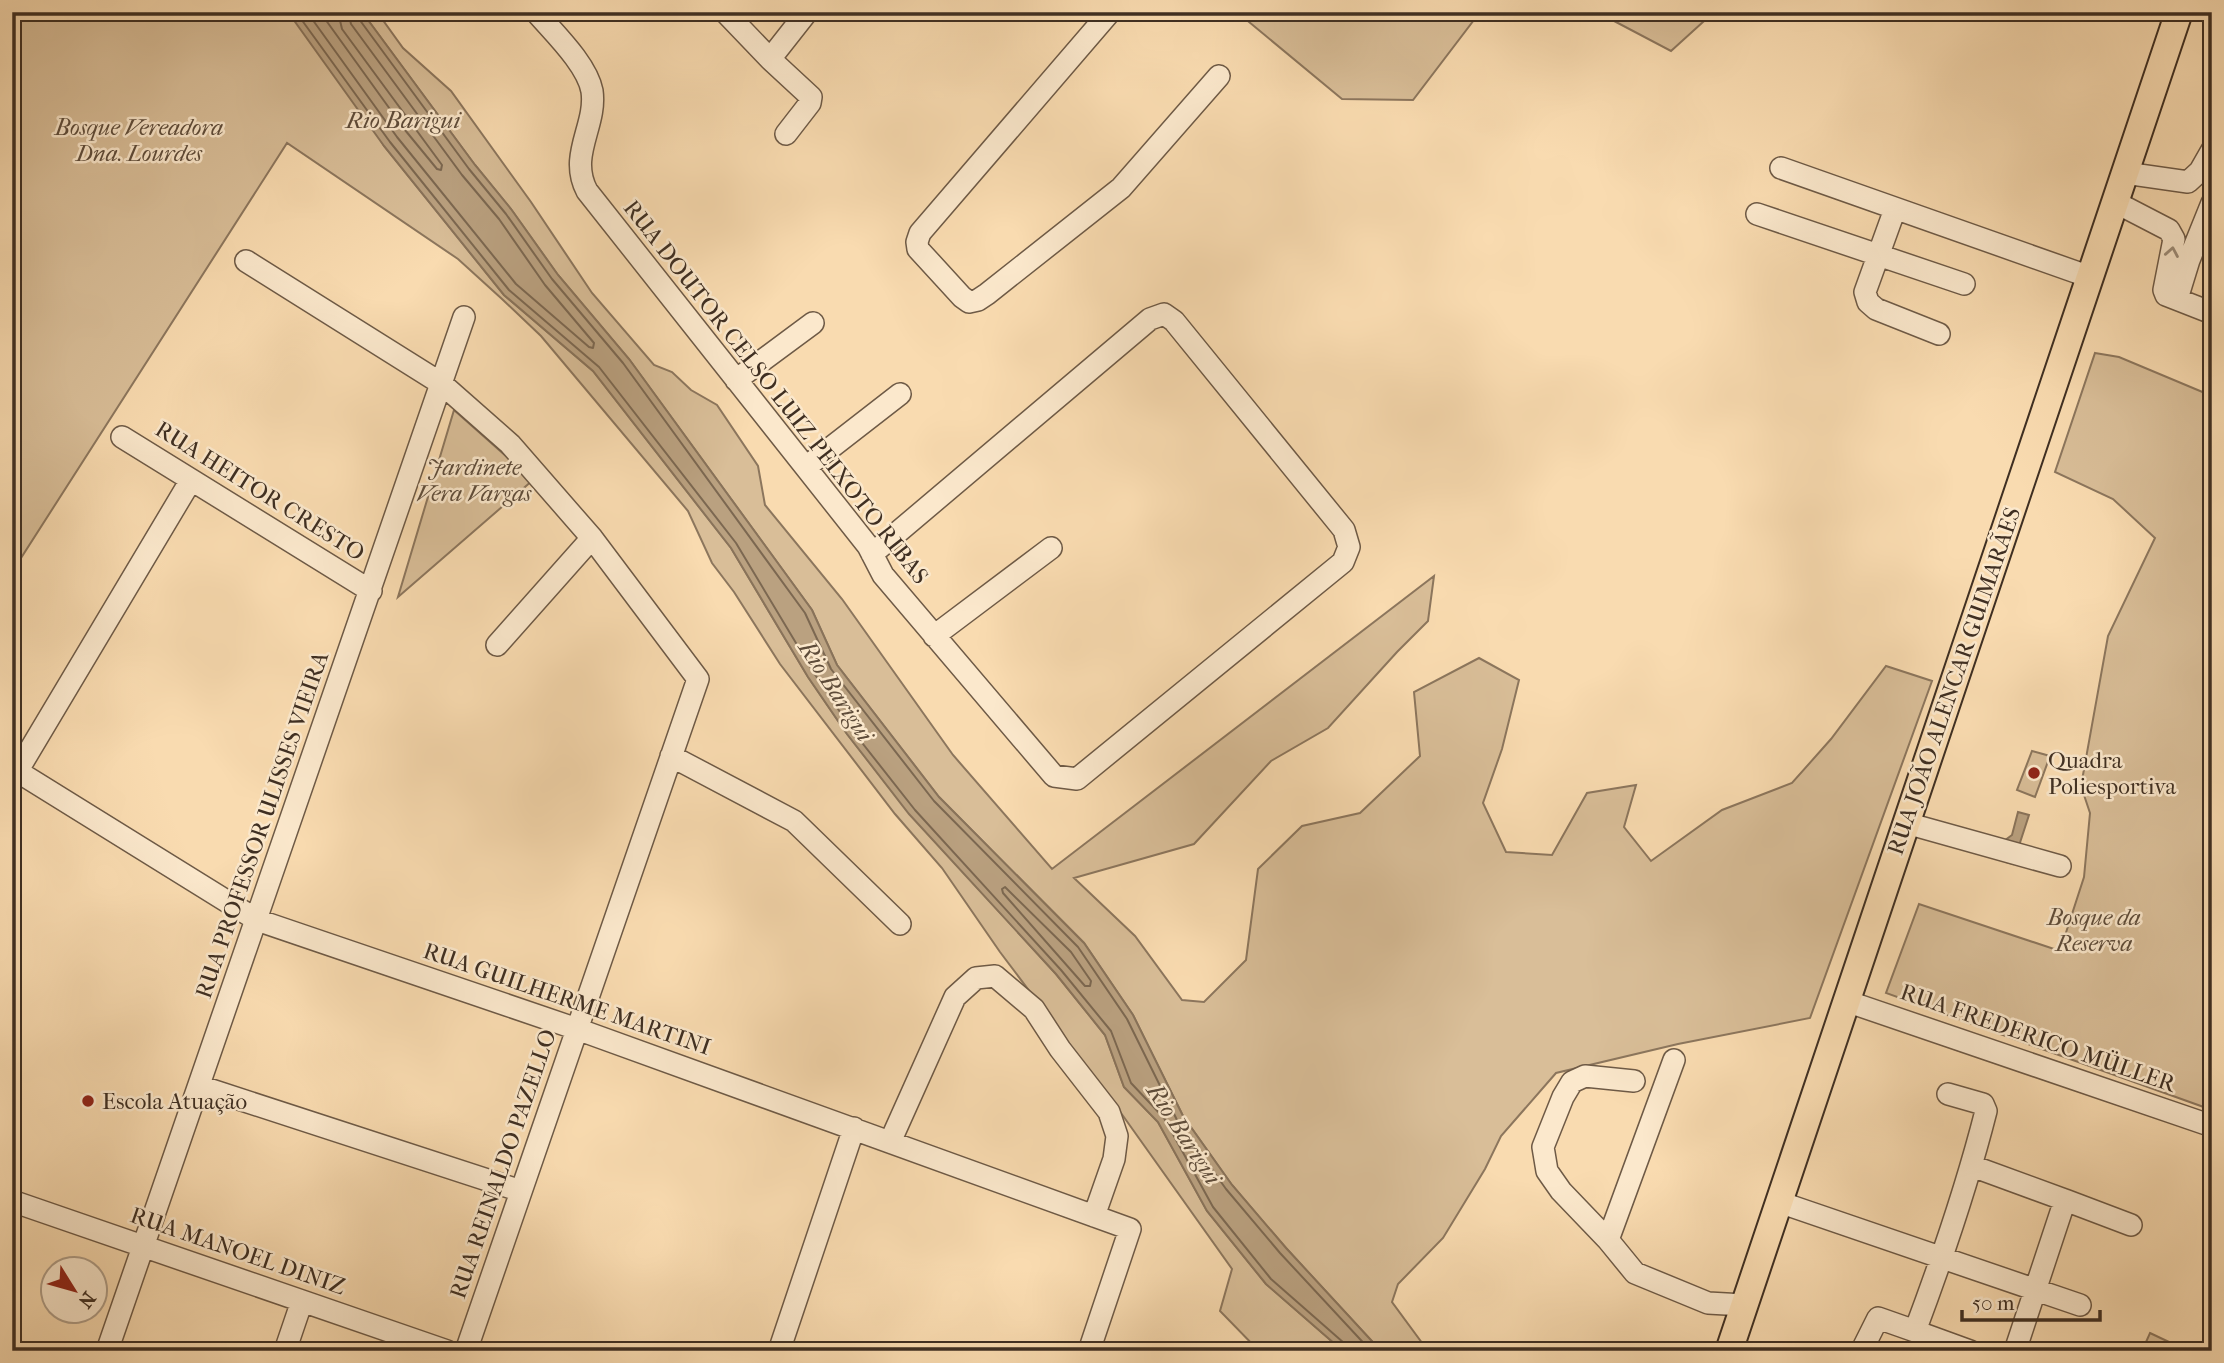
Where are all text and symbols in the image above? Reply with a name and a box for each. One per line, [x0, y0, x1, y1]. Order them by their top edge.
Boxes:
water label: Rio Barigui [344, 106, 463, 134]
park label: Bosque Vereadora Dna. Lourdes [53, 114, 223, 167]
street label: RUA DOUTOR CELSO LUIZ PEIXOTO RIBAS [618, 195, 934, 589]
one-way arrow [2164, 246, 2179, 258]
street label: RUA HEITOR CRESTO [150, 416, 370, 566]
park label: Jardinete Vera Vargas [417, 454, 532, 507]
street label: RUA JOÃO ALENCAR GUIMARÃES [1882, 504, 2026, 858]
water label: Rio Barigui [792, 634, 880, 749]
street label: RUA PROFESSOR ULISSES VIEIRA [190, 647, 335, 1002]
place label: Quadra Poliesportiva [2048, 747, 2177, 800]
marker: Quadra Poliesportiva [2026, 765, 2042, 781]
park label: Bosque da Reserva [2045, 904, 2141, 957]
street label: RUA GUILHERME MARTINI [420, 937, 714, 1061]
street label: RUA FREDERICO MÜLLER [1897, 978, 2180, 1098]
street label: RUA REINALDO PAZELLO [444, 1026, 562, 1302]
water label: Rio Barigui [1140, 1077, 1228, 1192]
place label: Escola Atuação [102, 1088, 247, 1115]
marker: Escola Atuação [80, 1093, 96, 1109]
street label: RUA MANOEL DINIZ [127, 1201, 349, 1301]
north arrow [38, 1254, 108, 1324]
scale bar [1962, 1279, 2100, 1323]
text: N [73, 1287, 100, 1312]
text: 50 m [1972, 1291, 2015, 1315]

